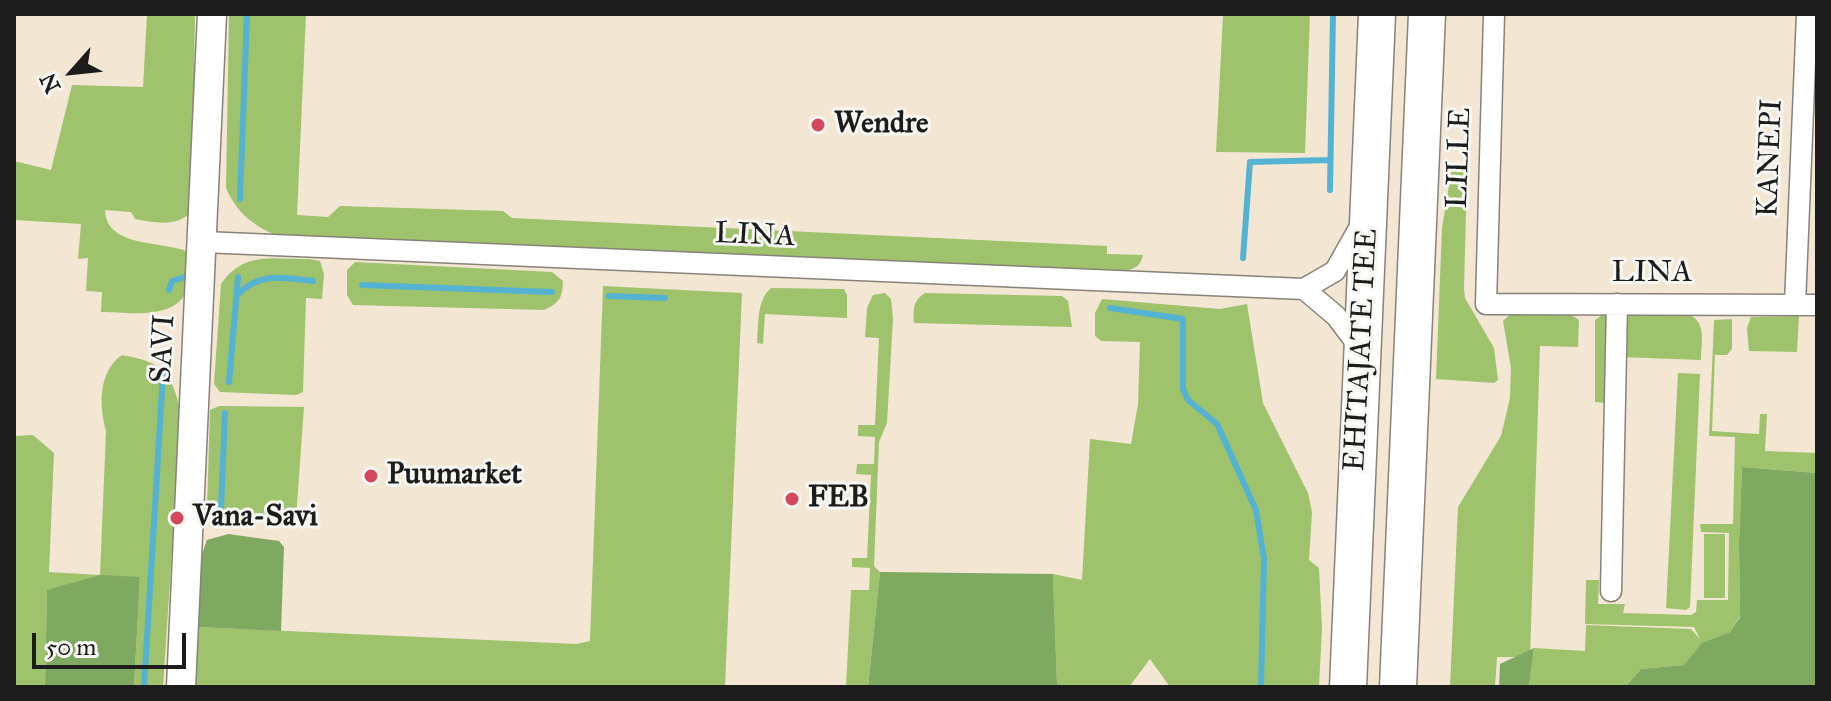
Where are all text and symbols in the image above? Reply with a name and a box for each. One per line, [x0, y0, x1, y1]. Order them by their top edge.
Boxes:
north arrow [32, 32, 112, 112]
text: N [34, 69, 66, 98]
street label: KANEPI [1751, 98, 1791, 218]
place label: Wendre [834, 107, 929, 143]
street label: LILLE [1440, 107, 1480, 209]
marker: Wendre [809, 116, 827, 134]
street label: LINA [714, 217, 796, 255]
street label: EHITAJATE TEE [1338, 228, 1386, 472]
street label: LINA [1612, 256, 1692, 292]
street label: SAVI [144, 314, 184, 384]
place label: Puumarket [387, 458, 522, 494]
marker: Puumarket [362, 467, 380, 485]
place label: FEB [808, 481, 869, 517]
marker: FEB [783, 490, 801, 508]
place label: Vana-Savi [193, 500, 318, 536]
marker: Vana-Savi [168, 509, 186, 527]
scale bar [36, 617, 190, 667]
text: 50 m [46, 632, 96, 662]

